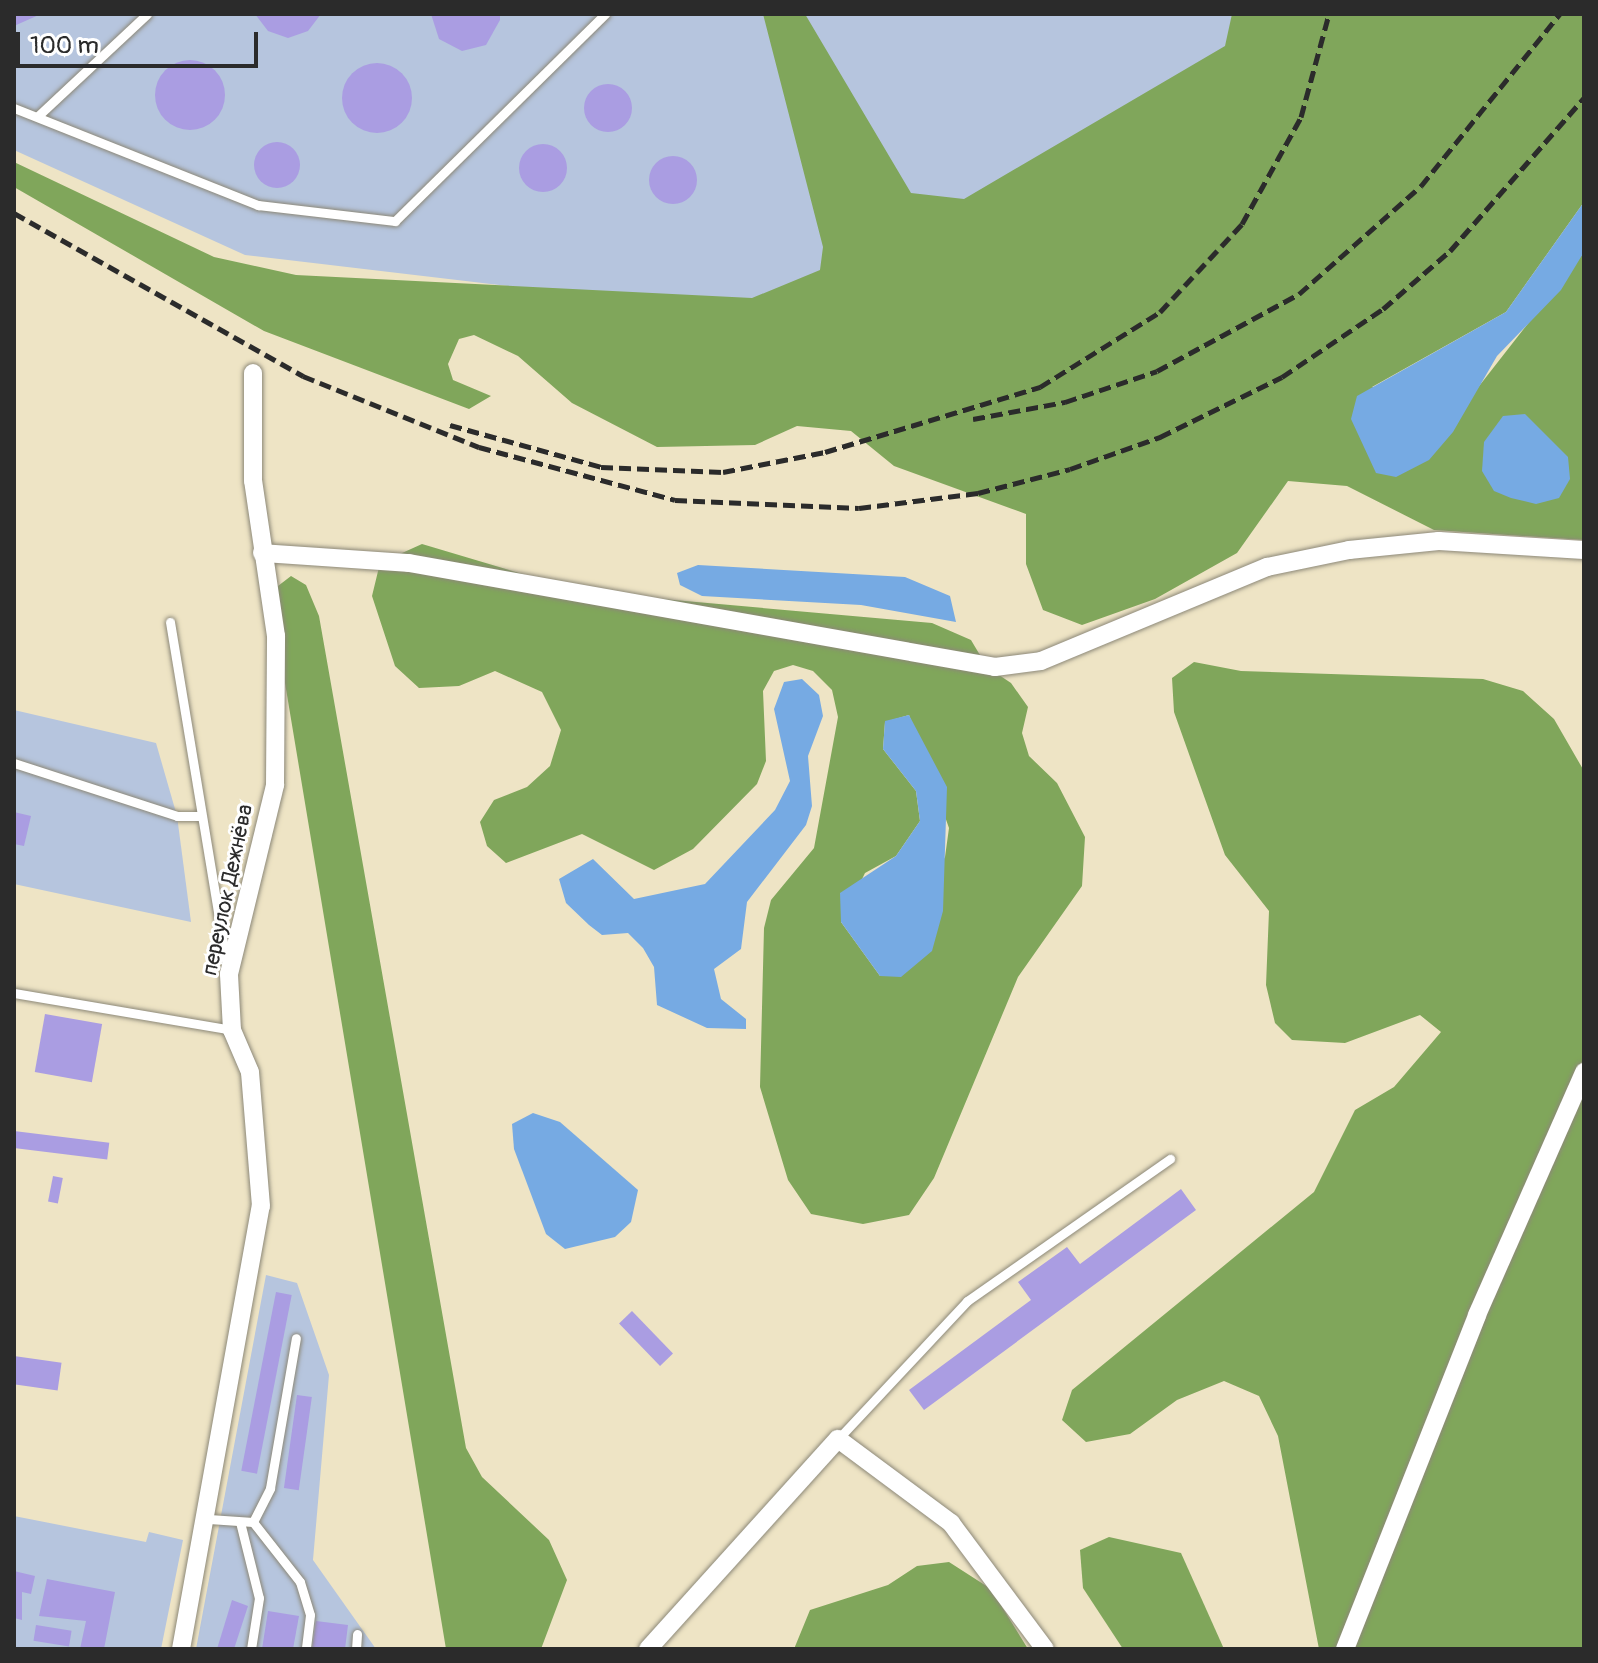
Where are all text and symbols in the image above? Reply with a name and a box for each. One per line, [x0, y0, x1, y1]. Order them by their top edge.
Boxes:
scale bar [20, 16, 262, 66]
text: 100 m [30, 31, 99, 60]
street label: переулок Дежнёва [197, 802, 259, 978]

